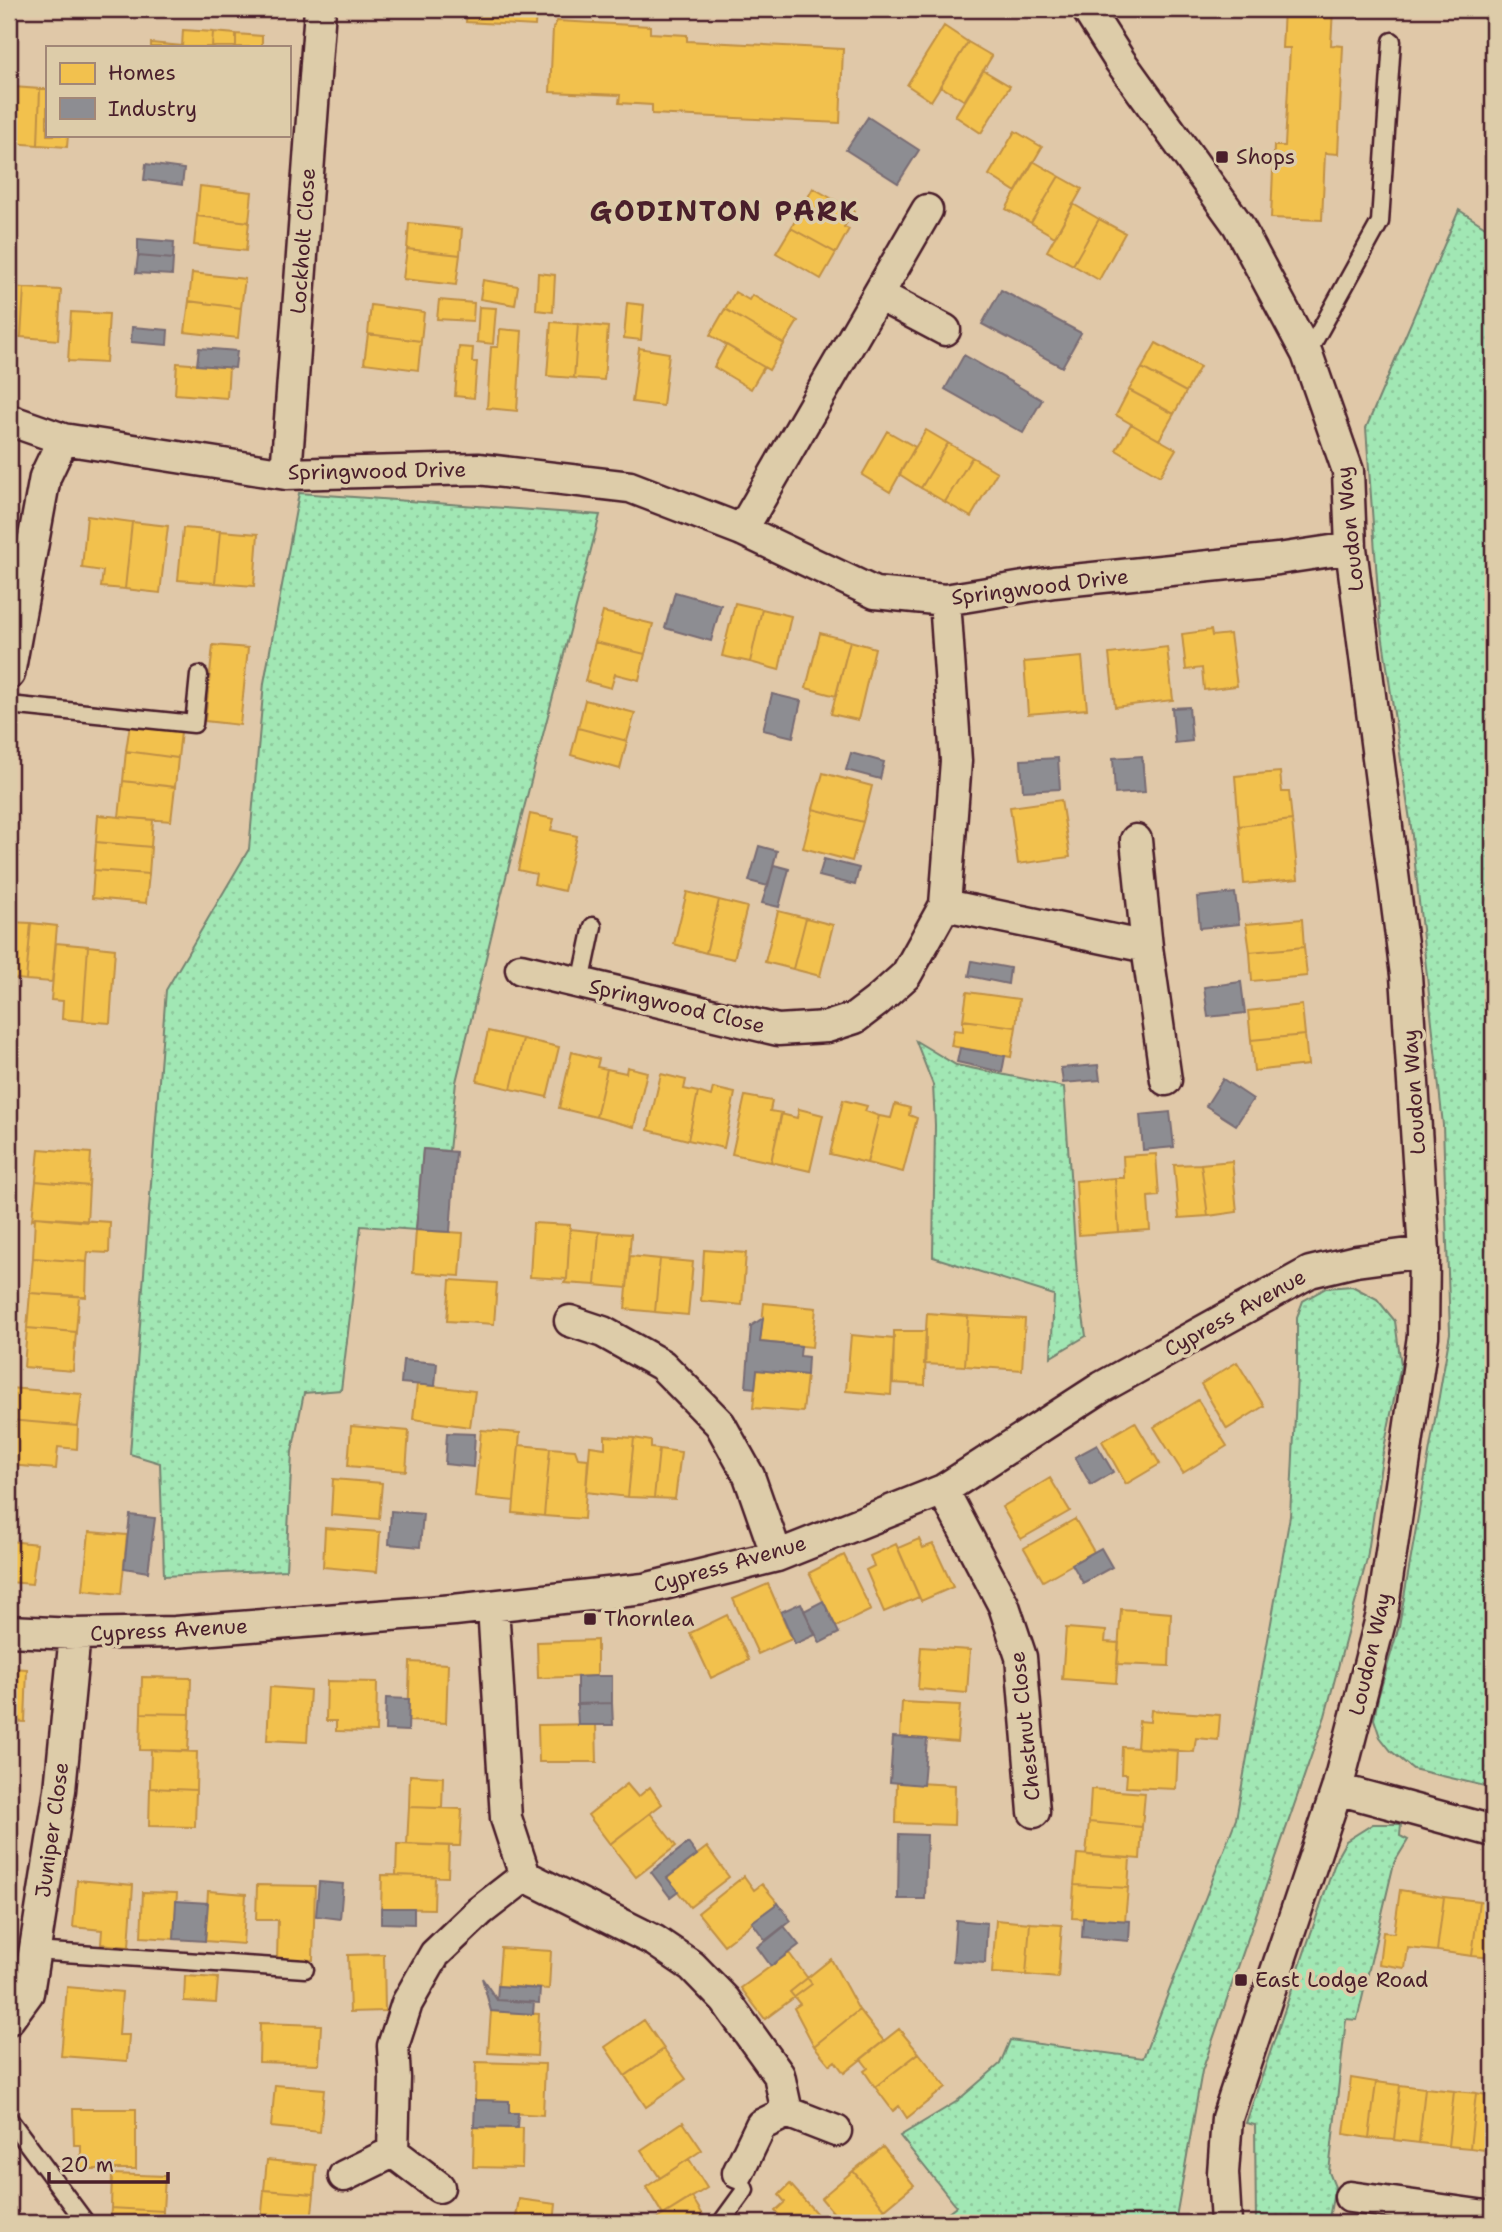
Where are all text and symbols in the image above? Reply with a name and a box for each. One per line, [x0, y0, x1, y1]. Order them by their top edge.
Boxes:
legend [46, 46, 290, 136]
text: Homes [108, 59, 176, 87]
text: Industry [108, 95, 197, 123]
place label: Shops [1236, 143, 1295, 171]
marker: Shops [1214, 149, 1230, 165]
street label: Lockholt Close [284, 167, 322, 315]
district label: GODINTON PARK [590, 192, 860, 230]
street label: Springwood Drive [288, 455, 466, 487]
street label: Loudon Way [1330, 465, 1370, 593]
street label: Springwood Drive [950, 562, 1130, 612]
street label: Springwood Close [586, 972, 768, 1040]
street label: Loudon Way [1396, 1028, 1432, 1156]
street label: Cypress Avenue [1159, 1263, 1311, 1363]
street label: Cypress Avenue [650, 1529, 810, 1599]
street label: Loudon Way [1342, 1590, 1398, 1718]
place label: Thornlea [604, 1605, 694, 1633]
marker: Thornlea [582, 1611, 598, 1627]
street label: Cypress Avenue [89, 1612, 249, 1648]
street label: Chestnut Close [1003, 1650, 1047, 1802]
street label: Juniper Close [29, 1760, 75, 1900]
place label: East Lodge Road [1255, 1966, 1428, 1994]
marker: East Lodge Road [1233, 1972, 1249, 1988]
scale bar [49, 2141, 168, 2185]
text: 20 m [60, 2151, 114, 2179]

